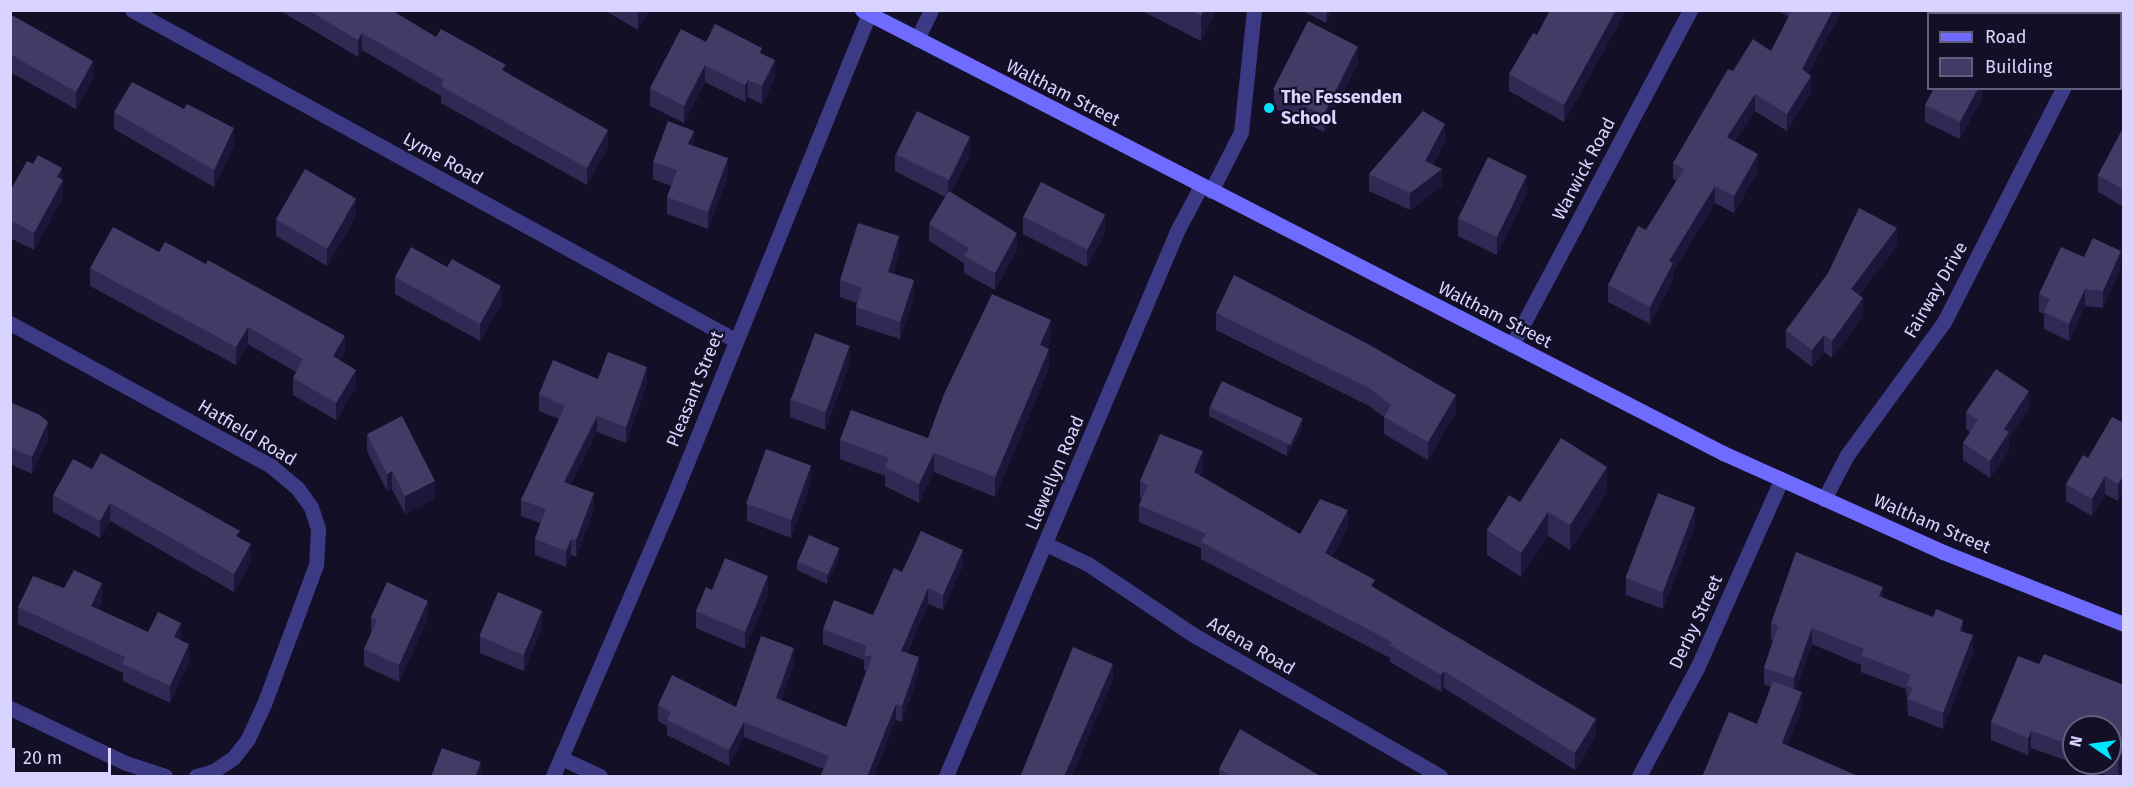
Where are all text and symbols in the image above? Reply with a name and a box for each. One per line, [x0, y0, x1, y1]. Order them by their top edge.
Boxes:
legend [1927, 12, 2122, 90]
text: Road [1985, 26, 2027, 48]
street label: Waltham Street [1002, 55, 1124, 131]
text: Building [1985, 56, 2052, 78]
place label: The Fessenden School [1281, 87, 1402, 130]
marker: The Fessenden School [1262, 101, 1276, 115]
street label: Warwick Road [1548, 114, 1620, 224]
street label: Lyme Road [399, 128, 487, 190]
street label: Fairway Drive [1900, 238, 1972, 342]
street label: Waltham Street [1434, 277, 1556, 353]
street label: Pleasant Street [662, 328, 728, 450]
street label: Hatfield Road [194, 395, 300, 471]
street label: Llewellyn Road [1021, 412, 1089, 534]
street label: Waltham Street [1870, 490, 1994, 558]
street label: Derby Street [1665, 571, 1727, 673]
street label: Adena Road [1203, 612, 1299, 680]
north arrow [2062, 715, 2122, 775]
text: N [2065, 734, 2086, 749]
scale bar [15, 736, 114, 774]
text: 20 m [23, 747, 62, 769]

